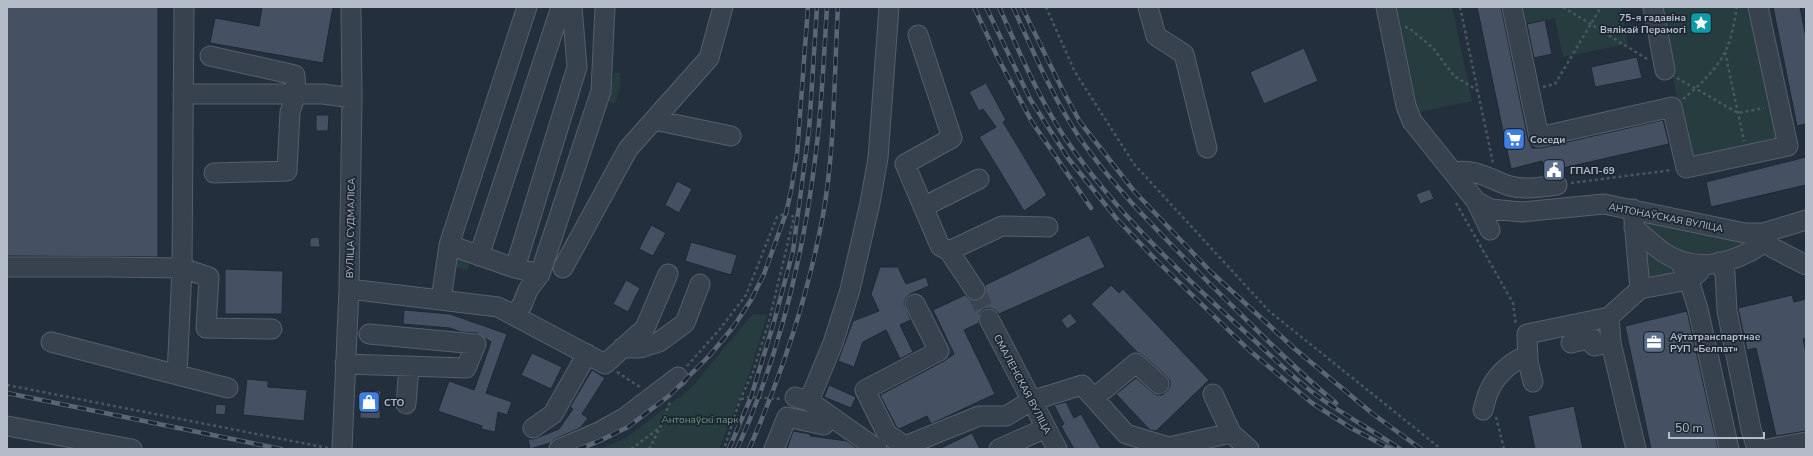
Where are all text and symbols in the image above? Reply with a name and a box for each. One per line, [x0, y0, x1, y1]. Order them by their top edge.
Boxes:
place icon: 75-я гадавіна Вялікай Перамогі [1688, 10, 1714, 36]
place label: 75-я гадавіна Вялікай Перамогі [1600, 11, 1686, 37]
supermarket icon: Соседи [1501, 126, 1527, 152]
place label: Соседи [1530, 133, 1565, 147]
public building icon: ГПАП-69 [1541, 157, 1567, 183]
place label: ГПАП-69 [1570, 164, 1615, 178]
street label: ВУЛІЦА СУДМАЛІСА [343, 177, 359, 278]
street label: АНТОНАЎСКАЯ ВУЛІЦА [1607, 200, 1725, 236]
office icon: Аўтатранспартнае РУП «Белпат» [1641, 329, 1667, 355]
place label: Аўтатранспартнае РУП «Белпат» [1670, 330, 1761, 356]
street label: СМАЛЕНСКАЯ ВУЛІЦА [990, 332, 1055, 437]
shop icon: СТО [356, 389, 382, 415]
place label: СТО [384, 396, 405, 410]
park label: Антонаўскі парк [661, 413, 739, 427]
scale bar [1669, 414, 1764, 440]
text: 50 m [1675, 420, 1703, 436]

